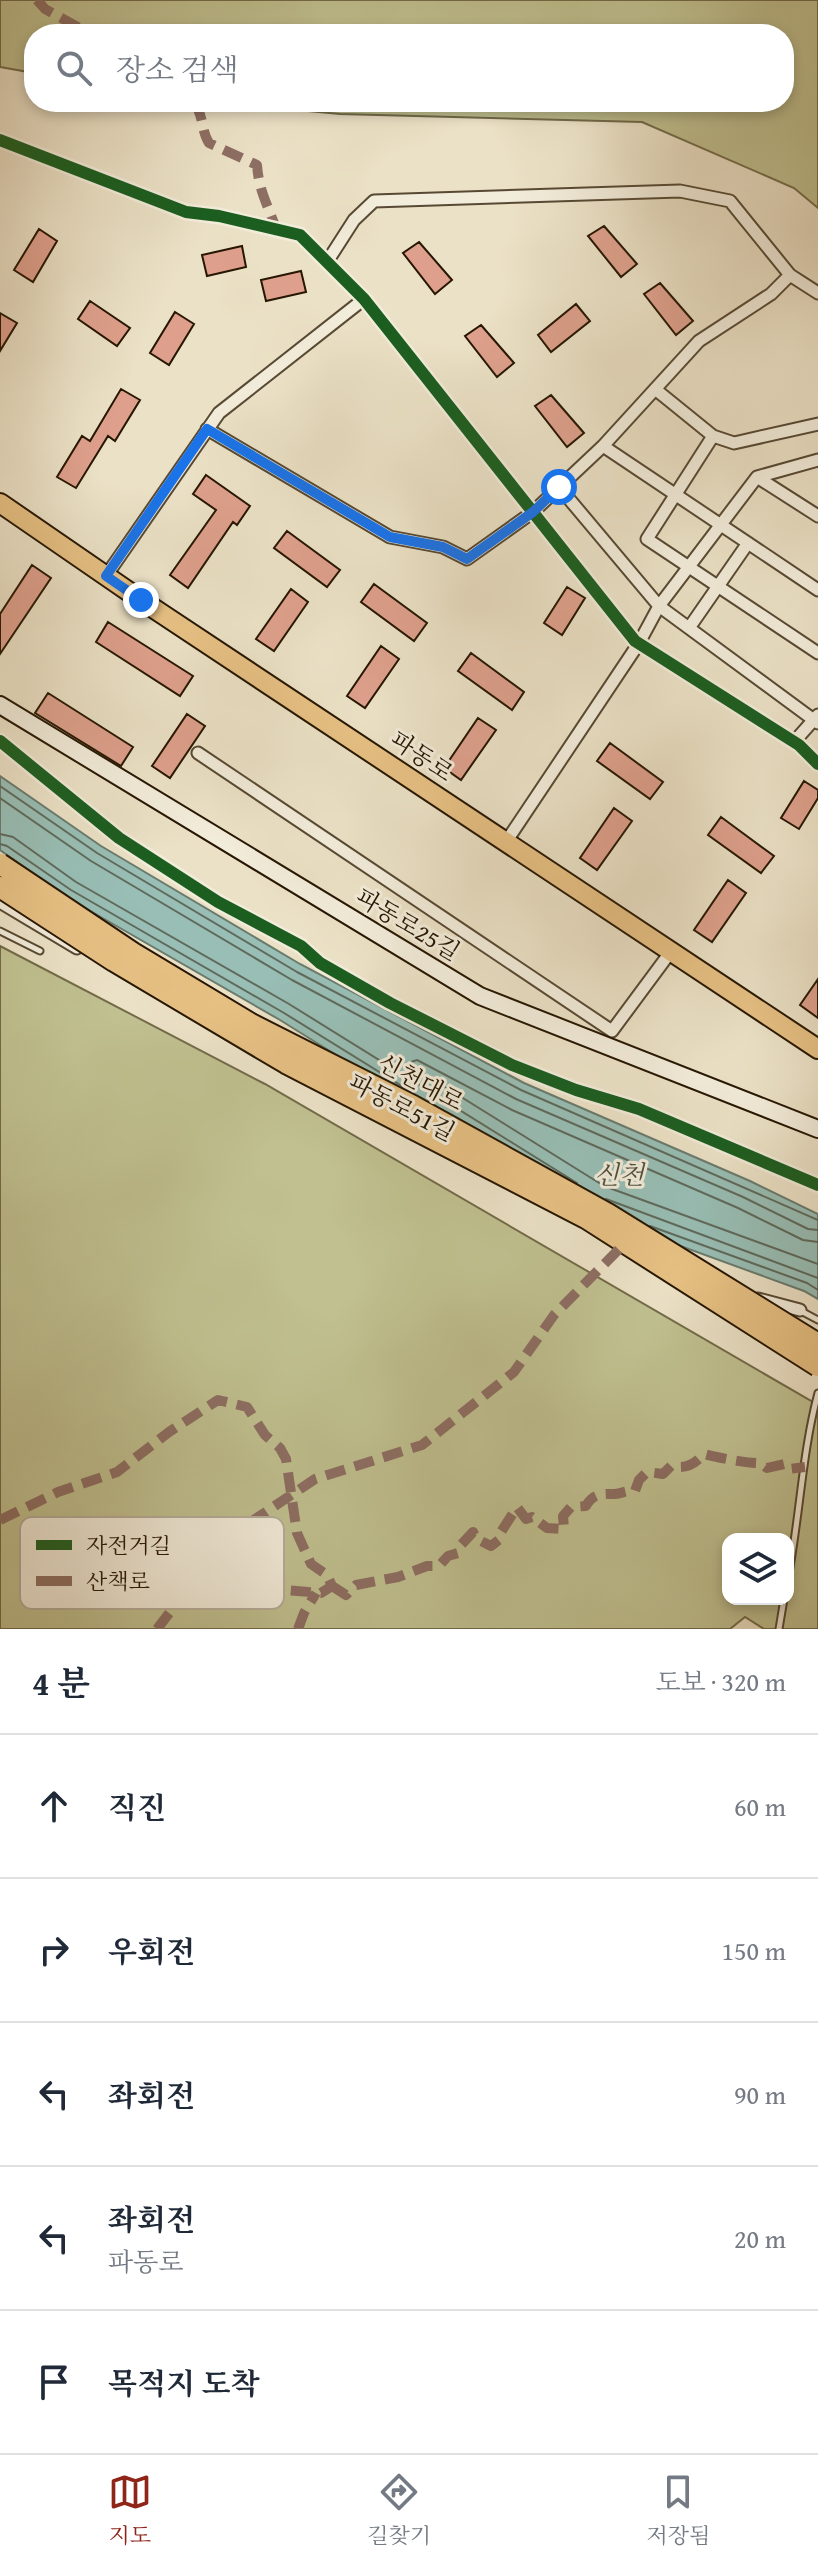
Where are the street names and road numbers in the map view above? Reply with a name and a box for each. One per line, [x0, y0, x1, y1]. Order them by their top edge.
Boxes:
street label: 파동로 [383, 722, 461, 790]
street label: 파동로25길 [349, 879, 467, 969]
street label: 신천대로 [372, 1045, 470, 1119]
street label: 파동로51길 [343, 1064, 461, 1150]

